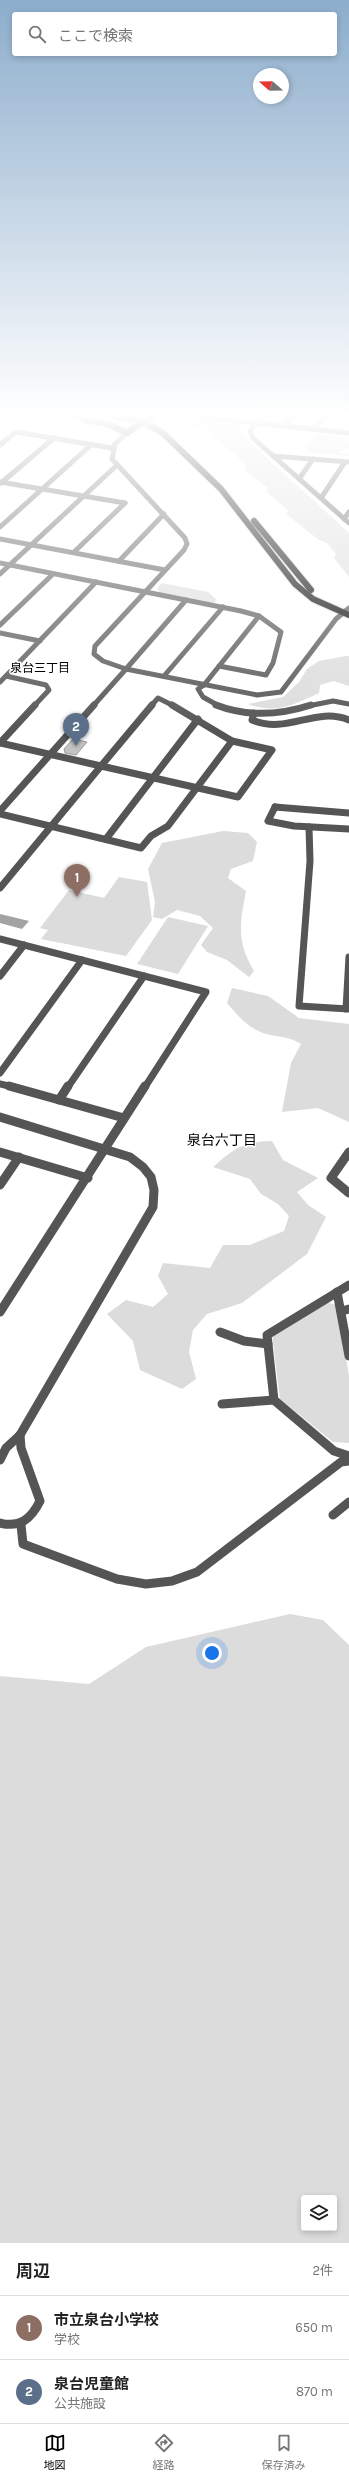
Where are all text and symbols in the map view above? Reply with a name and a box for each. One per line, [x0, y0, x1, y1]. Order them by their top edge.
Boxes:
search box [12, 12, 337, 56]
icon: search [26, 23, 48, 45]
text: ここで検索 [58, 27, 133, 45]
north arrow [253, 68, 289, 104]
district label: 泉台三丁目 [10, 661, 70, 675]
pin: 2 [63, 713, 89, 746]
pin: 1 [64, 864, 90, 897]
district label: 泉台六丁目 [187, 1132, 257, 1149]
your location [202, 1643, 222, 1663]
map controls [301, 2195, 337, 2231]
button: layers [301, 2195, 337, 2231]
text: 周辺 [16, 2261, 50, 2281]
text: 2件 [312, 2263, 333, 2278]
text: 市立泉台小学校 [54, 2311, 159, 2329]
text: 1 [27, 2320, 31, 2335]
text: 650 m [295, 2320, 333, 2335]
text: 学校 [54, 2332, 80, 2347]
text: 泉台児童館 [54, 2375, 129, 2393]
text: 2 [25, 2384, 33, 2399]
text: 870 m [296, 2384, 333, 2399]
text: 公共施設 [54, 2396, 106, 2411]
tab: 地図 [44, 2432, 66, 2472]
tab: 経路 [153, 2432, 175, 2472]
tab: 保存済み [262, 2432, 306, 2472]

